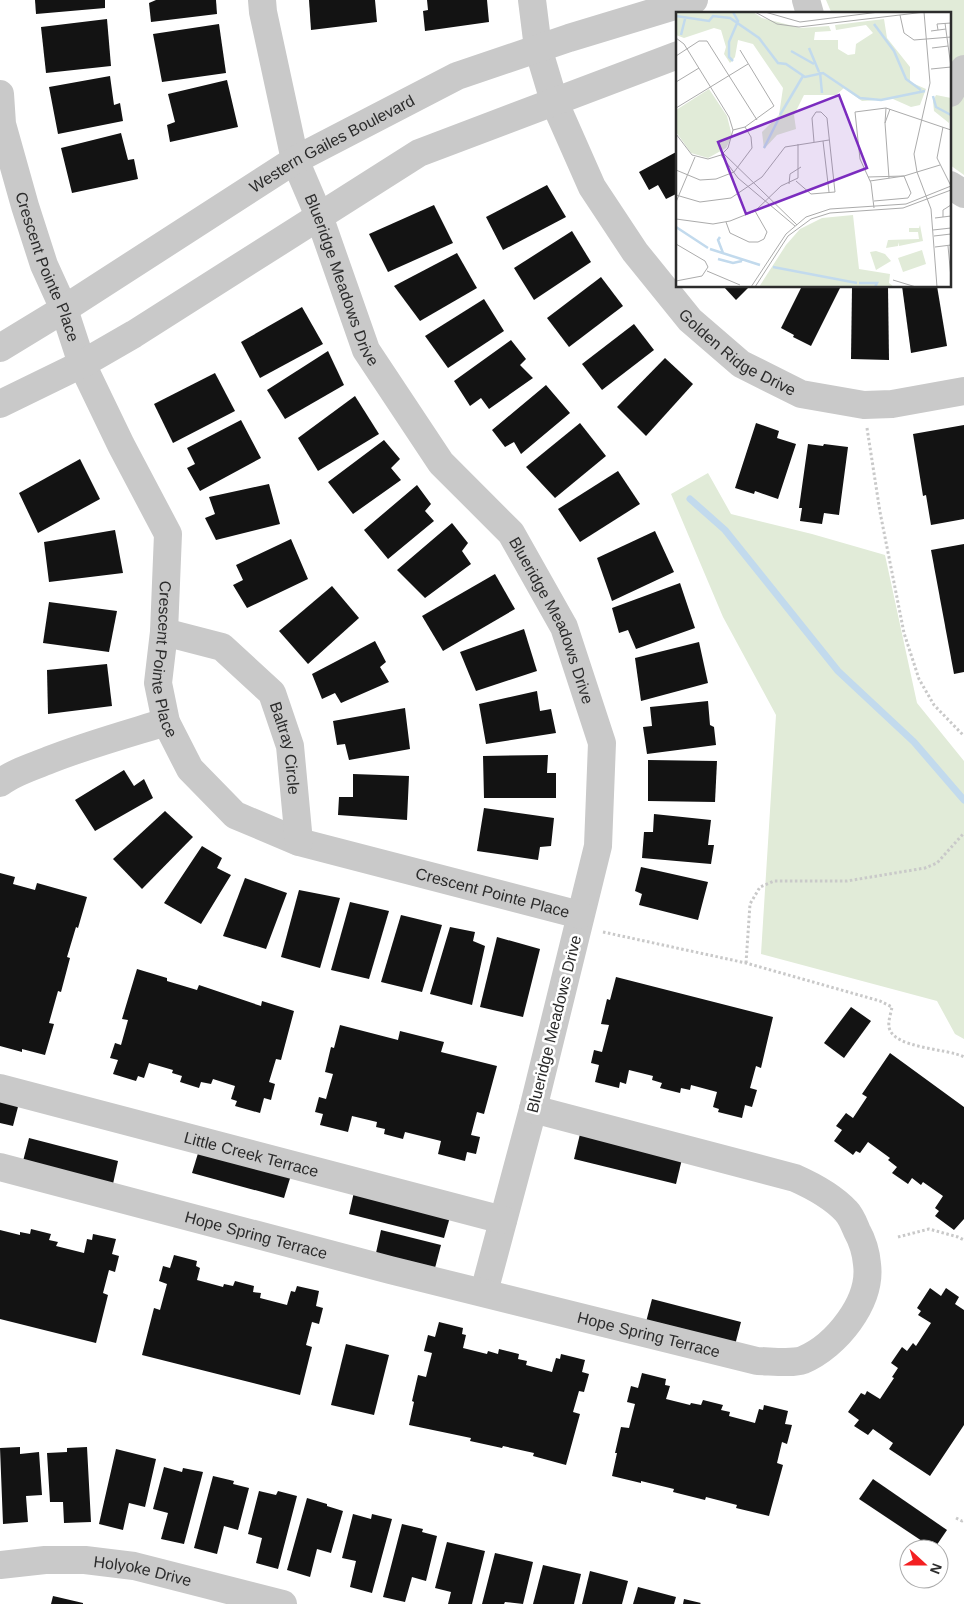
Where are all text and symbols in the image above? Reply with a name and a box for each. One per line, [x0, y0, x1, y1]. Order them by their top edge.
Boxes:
inset map [676, 12, 952, 288]
street label: Western Gailes Boulevard [246, 91, 417, 196]
street label: Crescent Pointe Place [13, 190, 83, 344]
street label: Blueridge Meadows Drive [302, 191, 382, 369]
street label: Golden Ridge Drive [676, 305, 799, 399]
street label: Blueridge Meadows Drive [506, 534, 597, 706]
street label: Crescent Pointe Place [149, 580, 181, 740]
street label: Baltray Circle [267, 699, 303, 795]
street label: Crescent Pointe Place [414, 864, 572, 921]
street label: Blueridge Meadows Drive [524, 933, 584, 1115]
street label: Little Creek Terrace [182, 1128, 321, 1180]
street label: Hope Spring Terrace [183, 1208, 329, 1262]
street label: Hope Spring Terrace [576, 1308, 722, 1360]
north arrow [899, 1539, 949, 1589]
street label: Holyoke Drive [93, 1553, 194, 1589]
text: N [927, 1561, 945, 1576]

